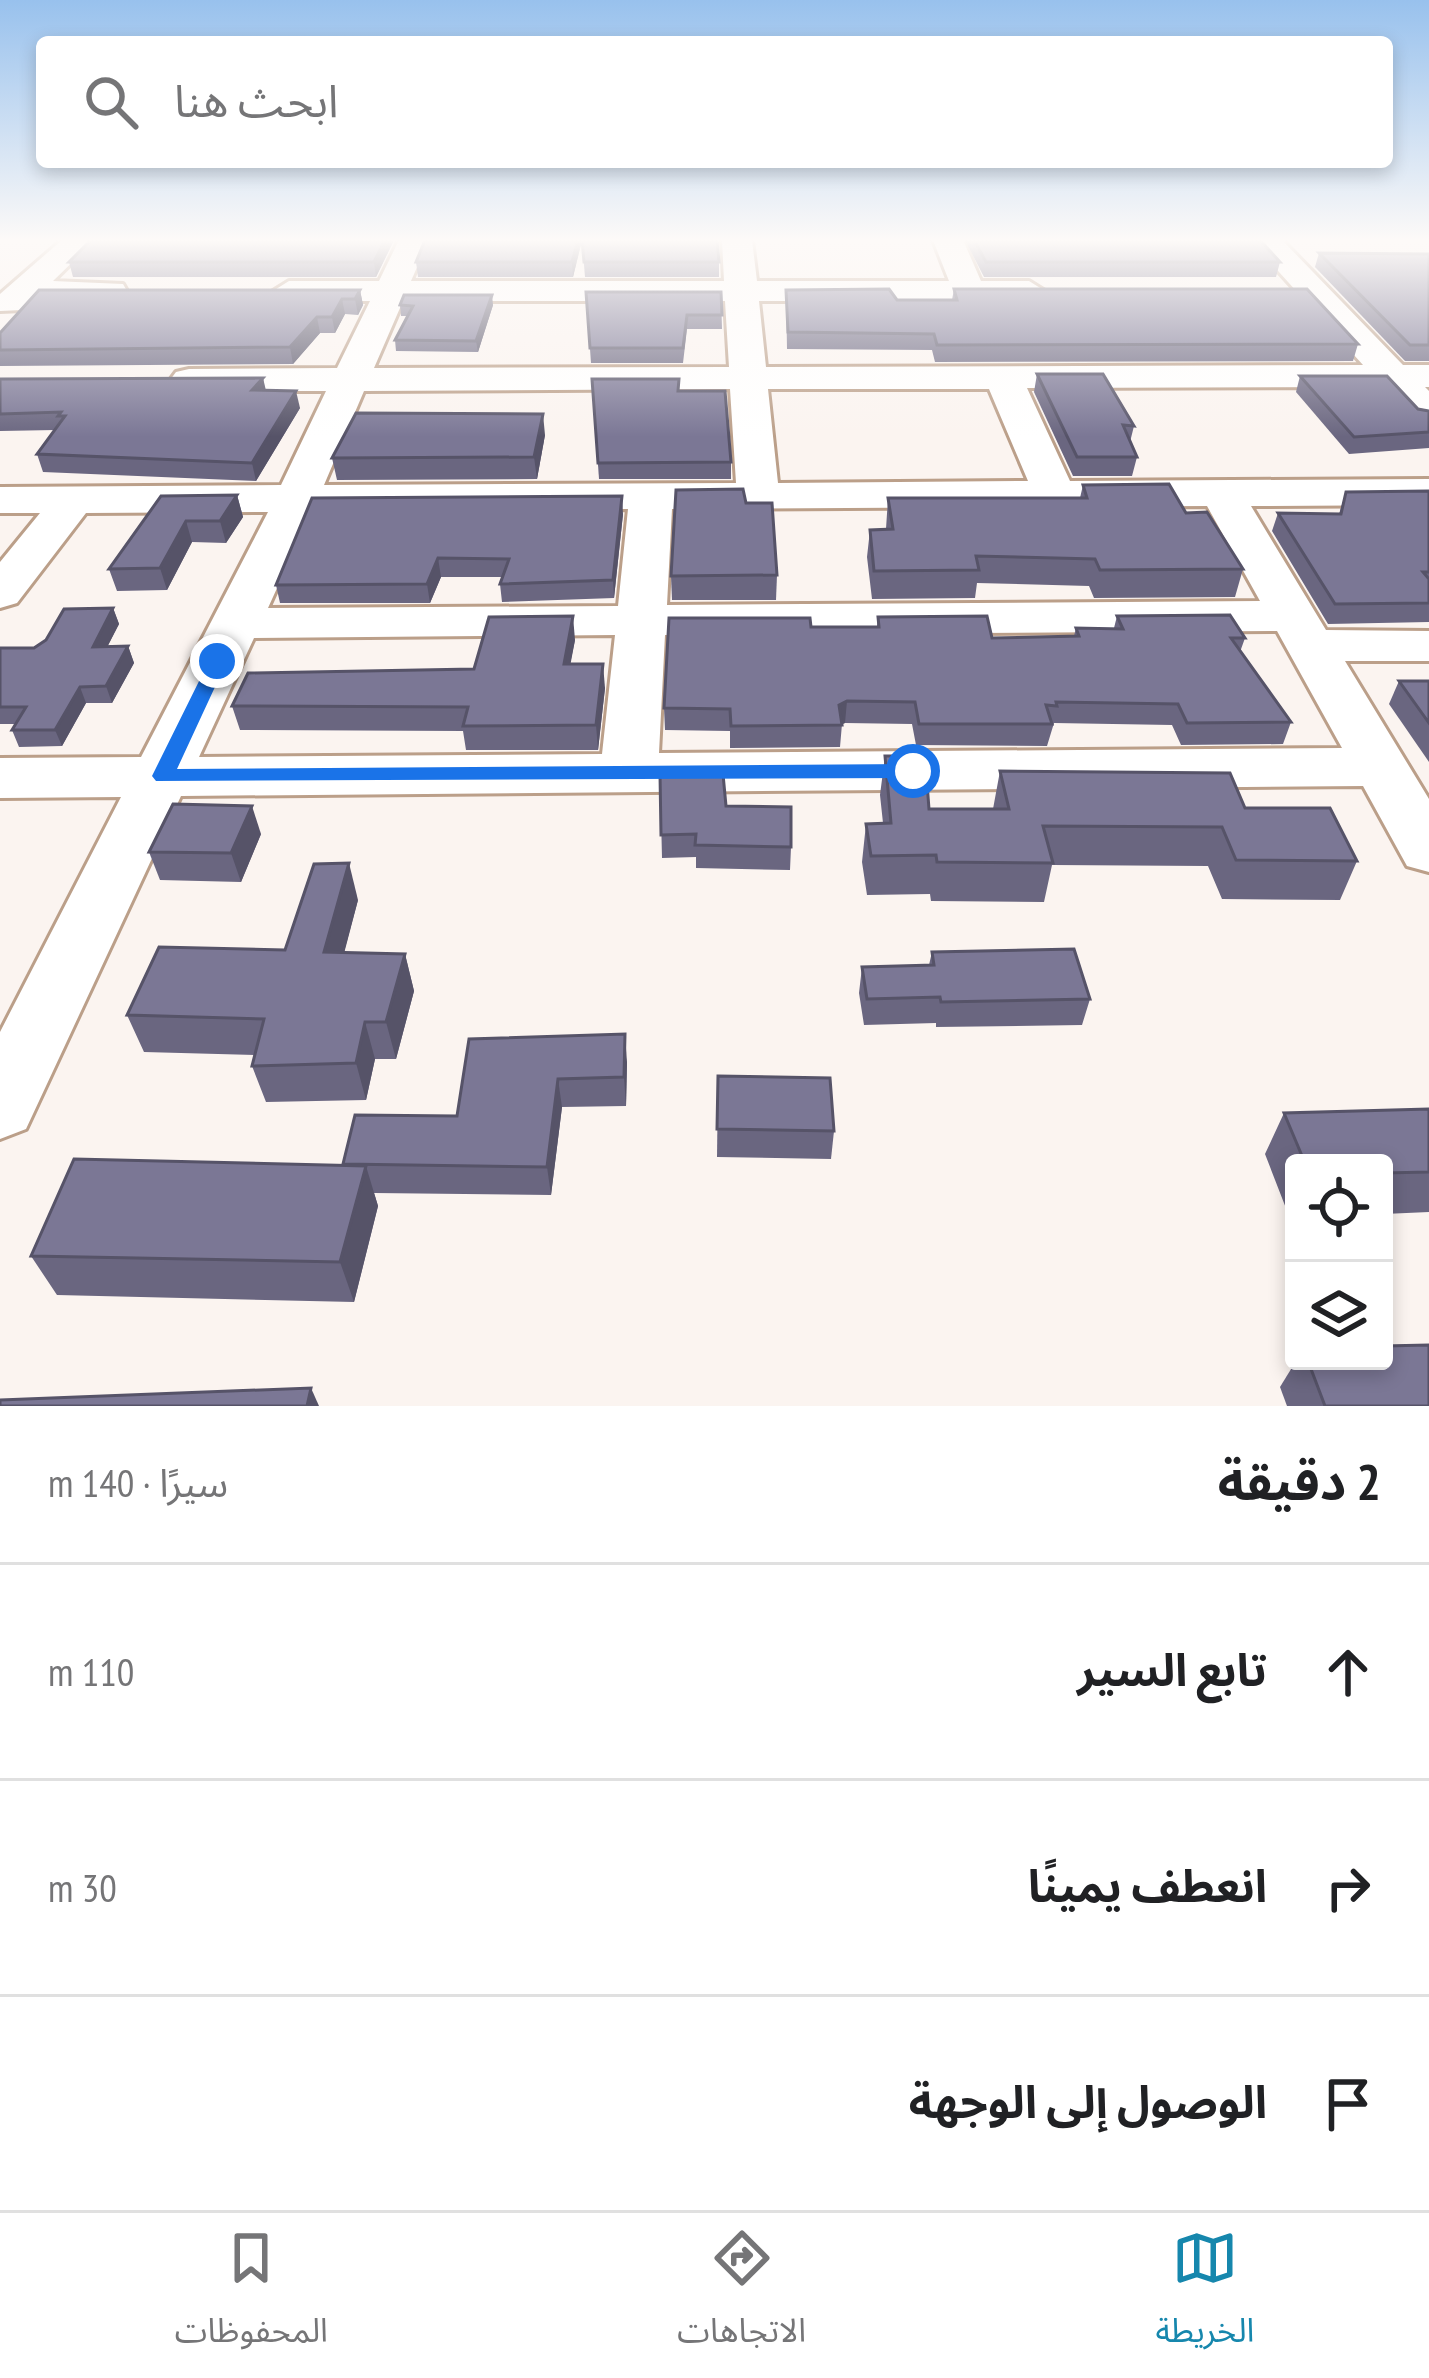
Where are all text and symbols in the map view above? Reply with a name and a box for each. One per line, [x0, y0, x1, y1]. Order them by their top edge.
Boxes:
search box [36, 36, 1393, 168]
icon: search [78, 69, 144, 135]
text: ابحث هنا [174, 71, 339, 129]
route end [190, 634, 244, 688]
route start [886, 744, 940, 798]
map controls [1285, 1154, 1393, 1370]
button: locate [1285, 1154, 1393, 1262]
button: layers [1285, 1262, 1393, 1370]
text: 2 دقيقة [1218, 1448, 1381, 1514]
text: سيرًا · 140 m [48, 1457, 228, 1508]
icon: ahead [1315, 1639, 1381, 1705]
text: تابع السير [1077, 1640, 1267, 1698]
text: 110 m [48, 1646, 134, 1697]
icon: right [1315, 1855, 1381, 1921]
text: انعطف يمينًا [1028, 1856, 1267, 1914]
text: 30 m [48, 1862, 117, 1913]
icon: arrive [1315, 2071, 1381, 2137]
text: الوصول إلى الوجهة [909, 2072, 1267, 2130]
tab: المحفوظات [175, 2225, 328, 2366]
tab: الاتجاهات [677, 2225, 806, 2366]
tab: الخريطة [1155, 2225, 1254, 2366]

